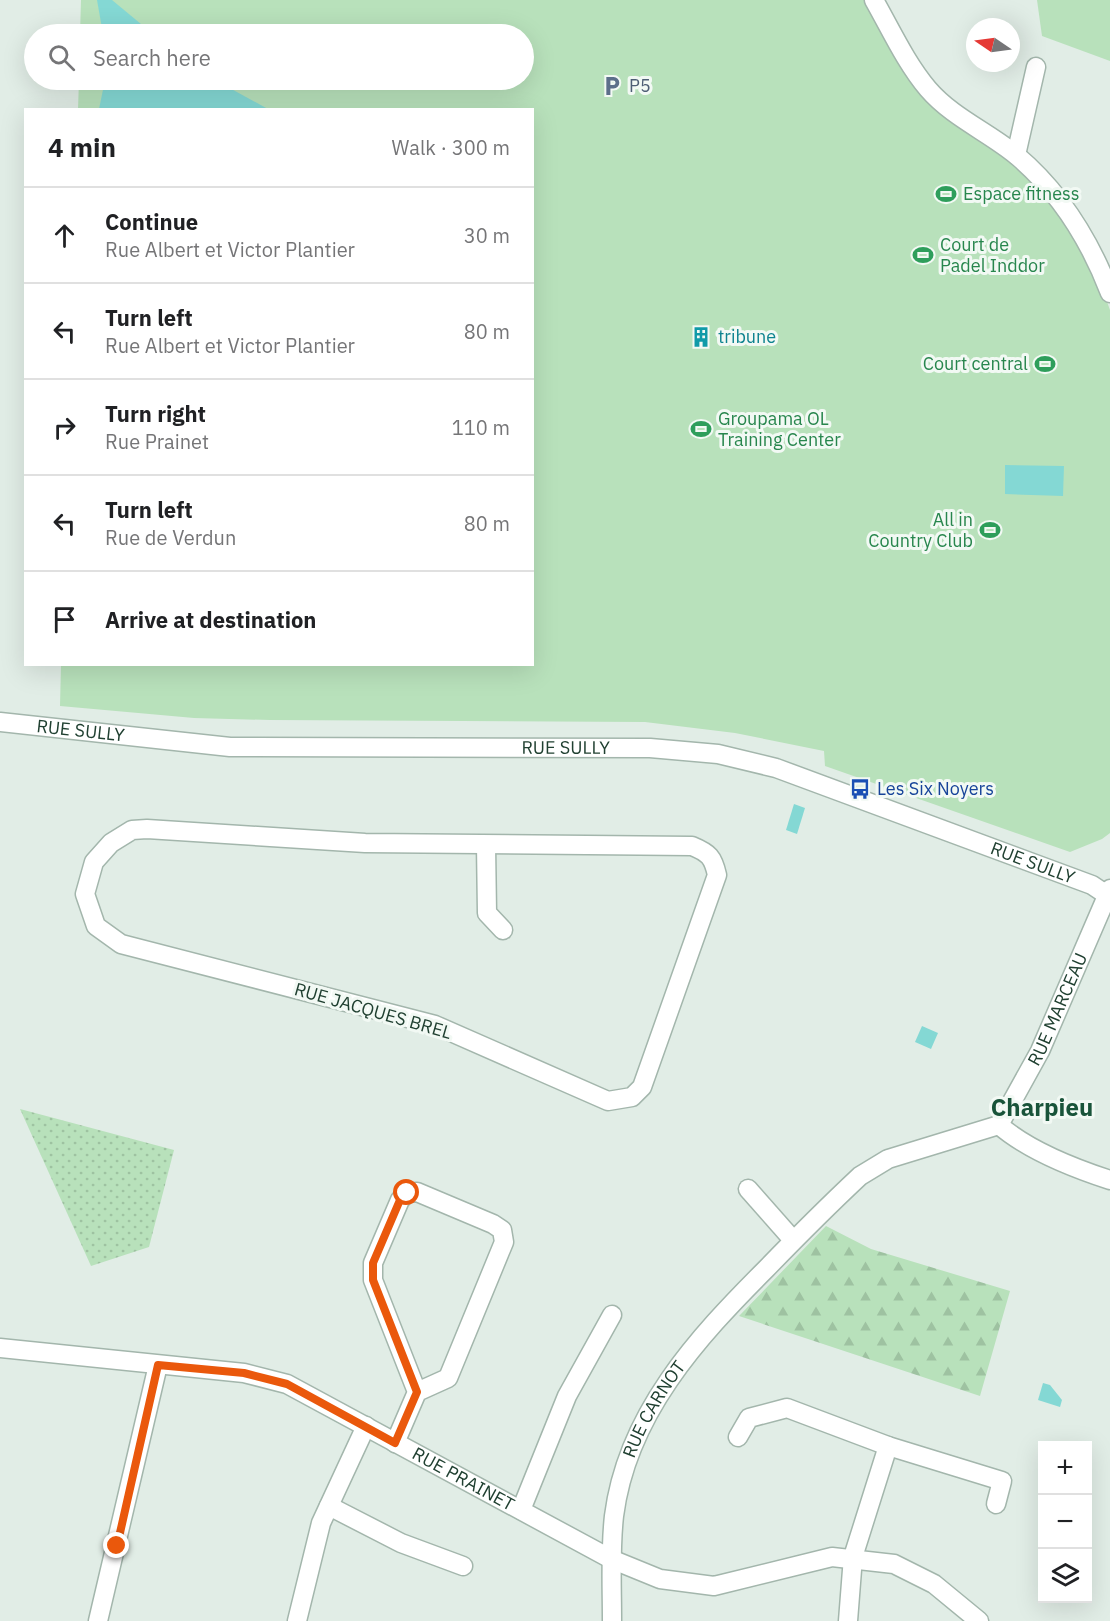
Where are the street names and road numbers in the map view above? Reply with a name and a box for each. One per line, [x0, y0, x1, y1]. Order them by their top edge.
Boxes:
street label: RUE SULLY [35, 714, 126, 746]
street label: RUE SULLY [521, 736, 610, 759]
street label: RUE SULLY [987, 836, 1079, 889]
street label: RUE MARCEAU [1022, 949, 1092, 1070]
street label: RUE JACQUES BREL [292, 977, 454, 1044]
street label: RUE CARNOT [617, 1356, 690, 1461]
street label: RUE PRAINET [408, 1442, 519, 1516]

